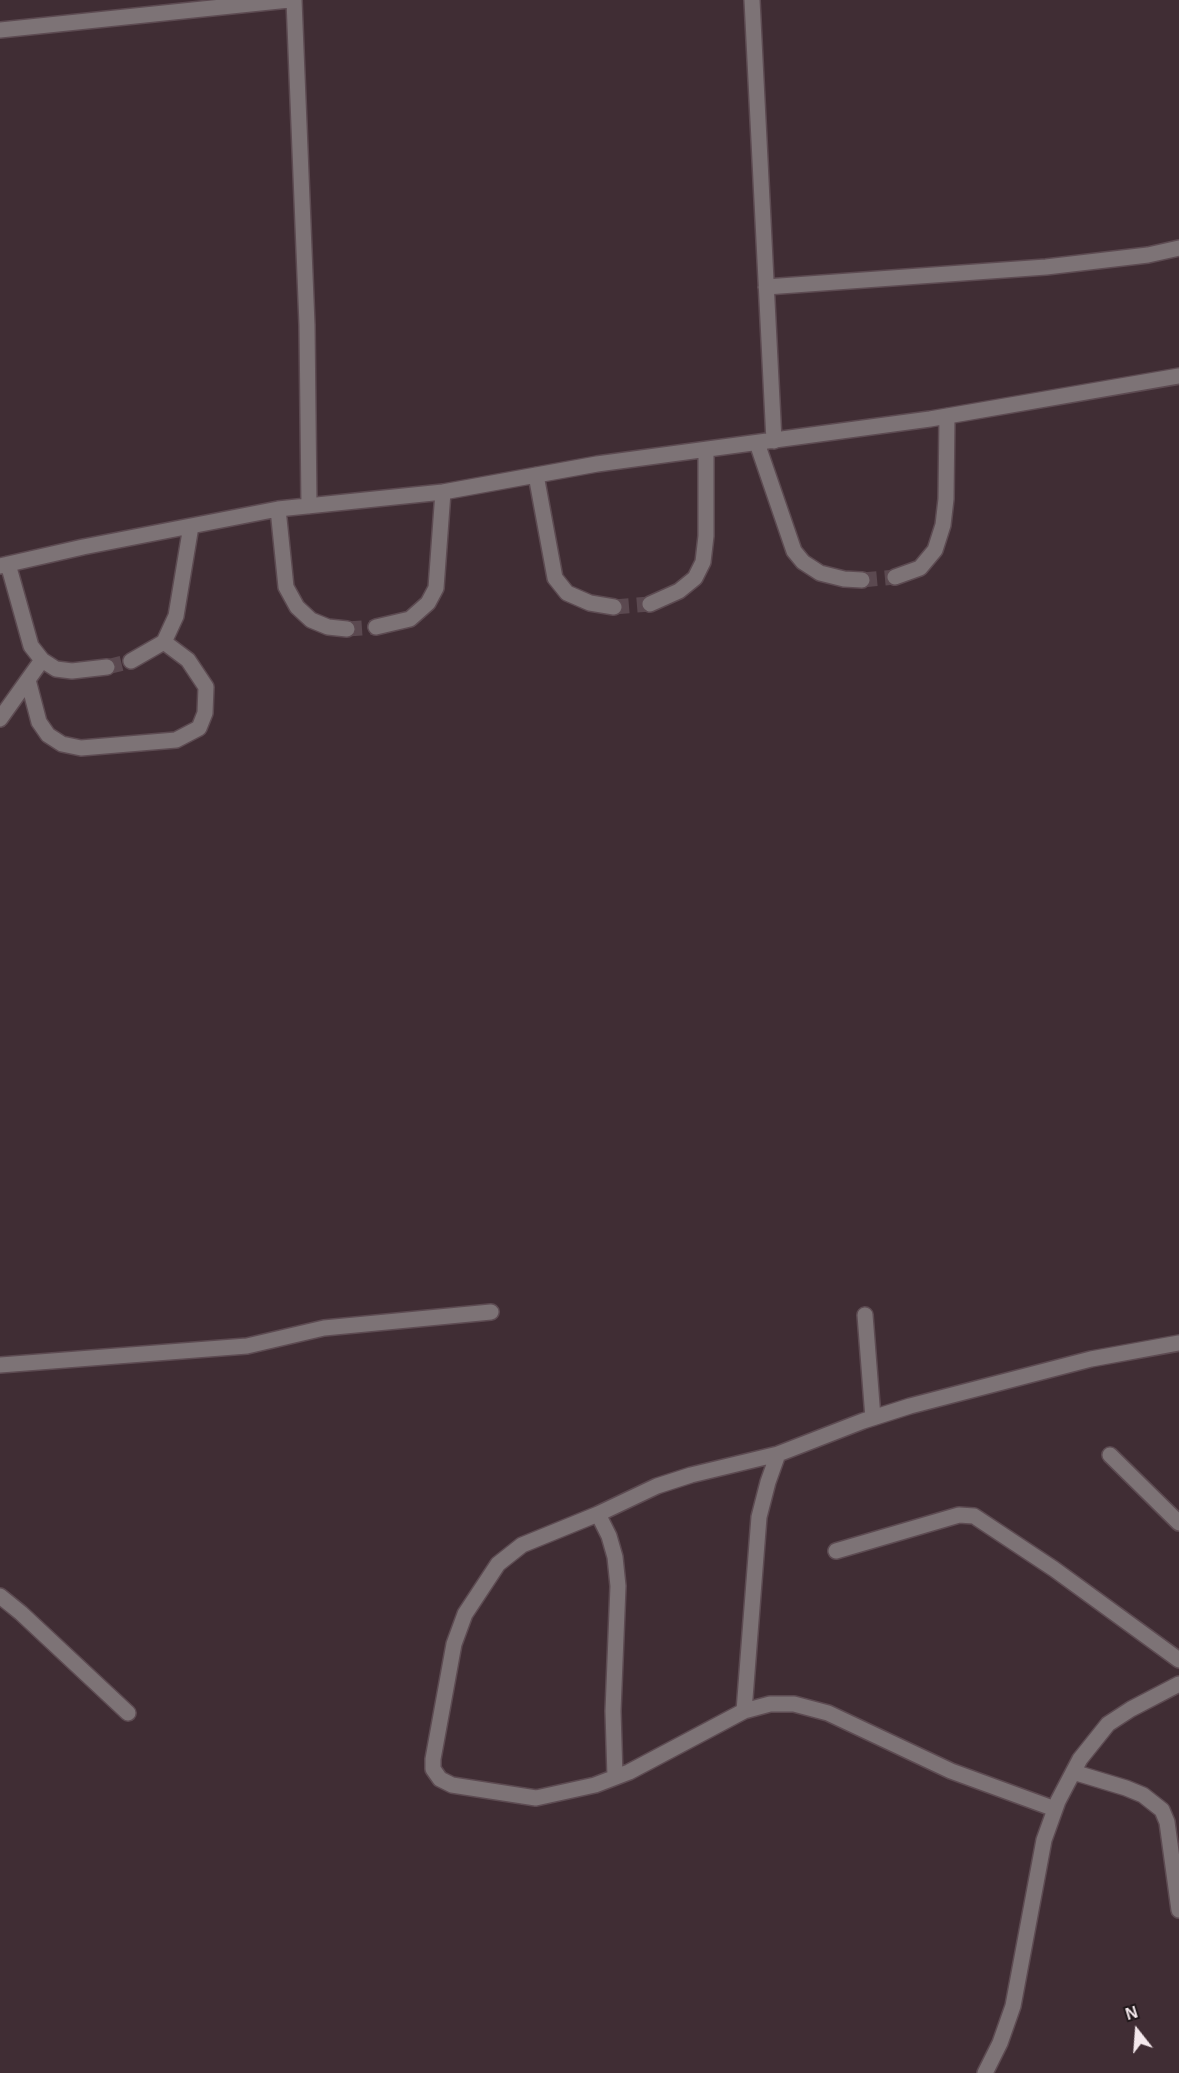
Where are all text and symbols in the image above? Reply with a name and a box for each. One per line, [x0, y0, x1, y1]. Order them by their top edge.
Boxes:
north arrow [1107, 2001, 1167, 2061]
text: N [1124, 2003, 1140, 2023]

